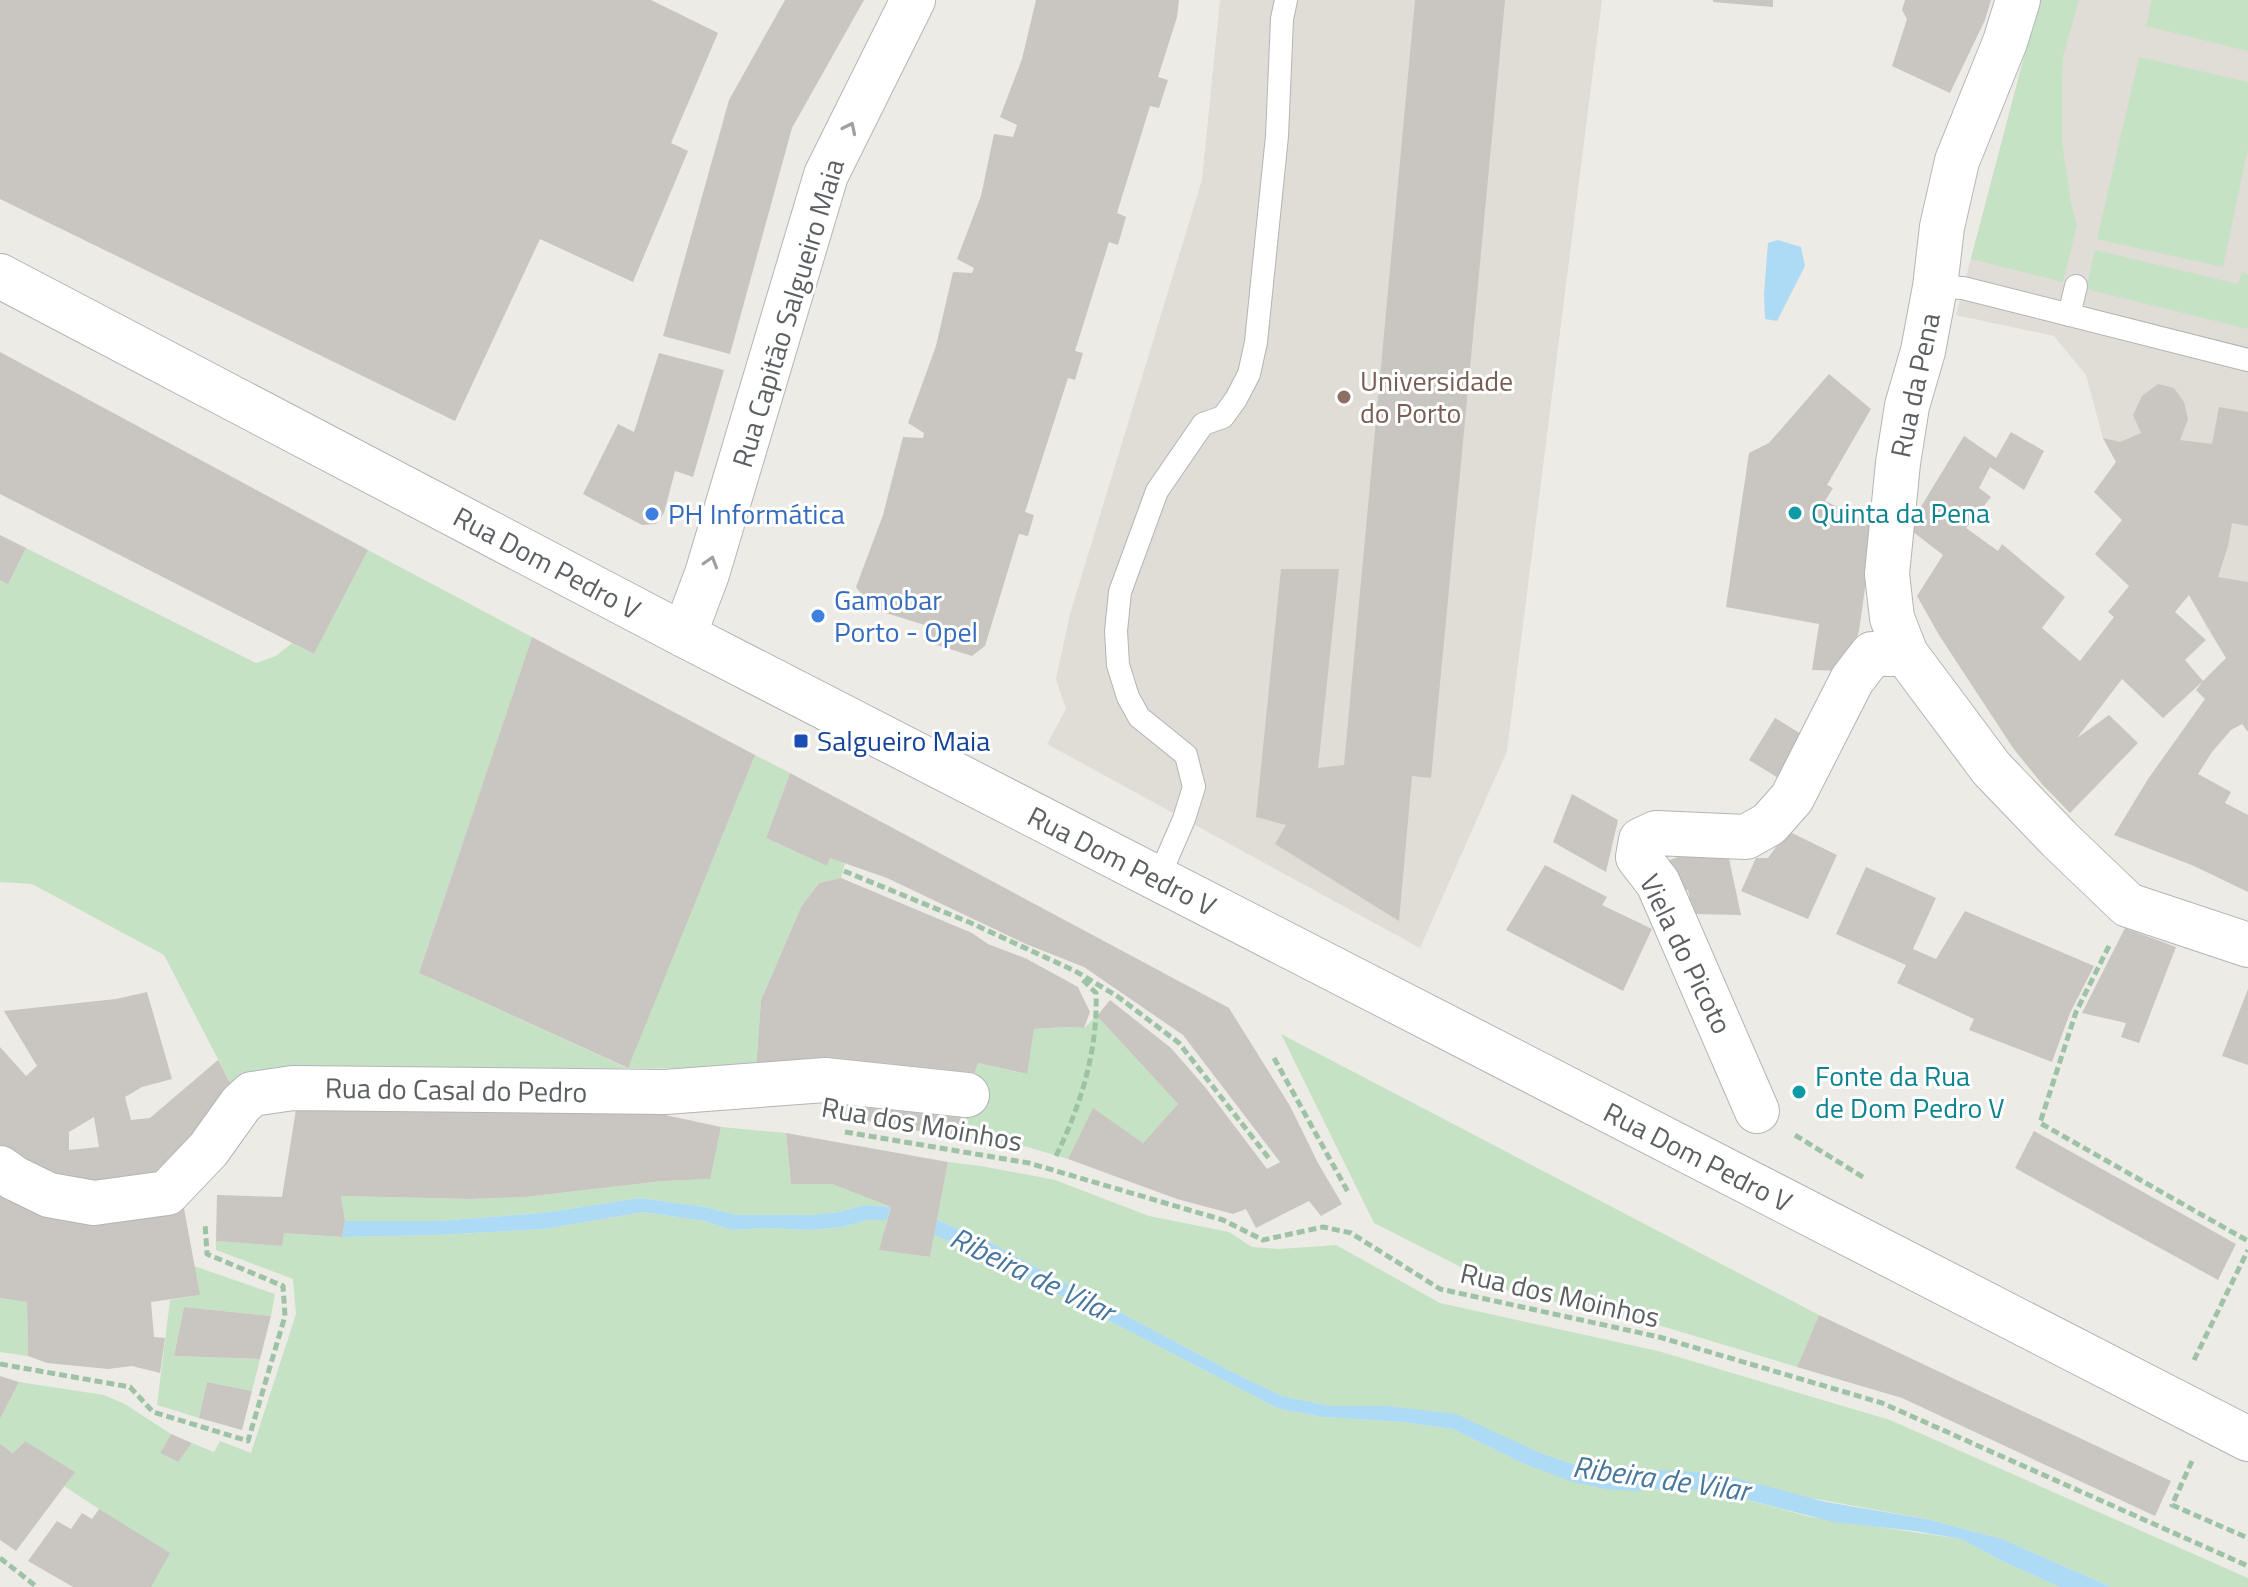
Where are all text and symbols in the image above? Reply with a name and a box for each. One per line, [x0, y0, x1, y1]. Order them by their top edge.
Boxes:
one-way arrow [840, 122, 855, 137]
street label: Rua Capitão Salgueiro Maia [720, 153, 855, 472]
street label: Rua da Pena [1878, 309, 1951, 461]
place label: Universidade do Porto [1360, 359, 1513, 434]
marker: Universidade do Porto [1335, 388, 1353, 406]
place label: Quinta da Pena [1811, 491, 1990, 534]
place label: PH Informática [668, 492, 845, 535]
street label: Rua Dom Pedro V [446, 495, 649, 630]
marker: Quinta da Pena [1786, 504, 1804, 522]
marker: PH Informática [643, 505, 661, 523]
one-way arrow [702, 556, 718, 569]
place label: Gamobar Porto - Opel [834, 578, 978, 653]
marker: Gamobar Porto - Opel [809, 607, 827, 625]
place label: Salgueiro Maia [817, 719, 990, 762]
marker: Salgueiro Maia [792, 732, 810, 750]
street label: Rua Dom Pedro V [1020, 794, 1224, 927]
street label: Viela do Picoto [1629, 867, 1744, 1041]
place label: Fonte da Rua de Dom Pedro V [1815, 1054, 2005, 1129]
street label: Rua do Casal do Pedro [324, 1066, 588, 1113]
marker: Fonte da Rua de Dom Pedro V [1790, 1083, 1808, 1101]
street label: Rua dos Moinhos [818, 1085, 1026, 1162]
street label: Rua Dom Pedro V [1596, 1090, 1800, 1223]
water label: Ribeira de Vilar [942, 1214, 1126, 1335]
street label: Rua dos Moinhos [1456, 1251, 1664, 1338]
water label: Ribeira de Vilar [1570, 1443, 1756, 1514]

